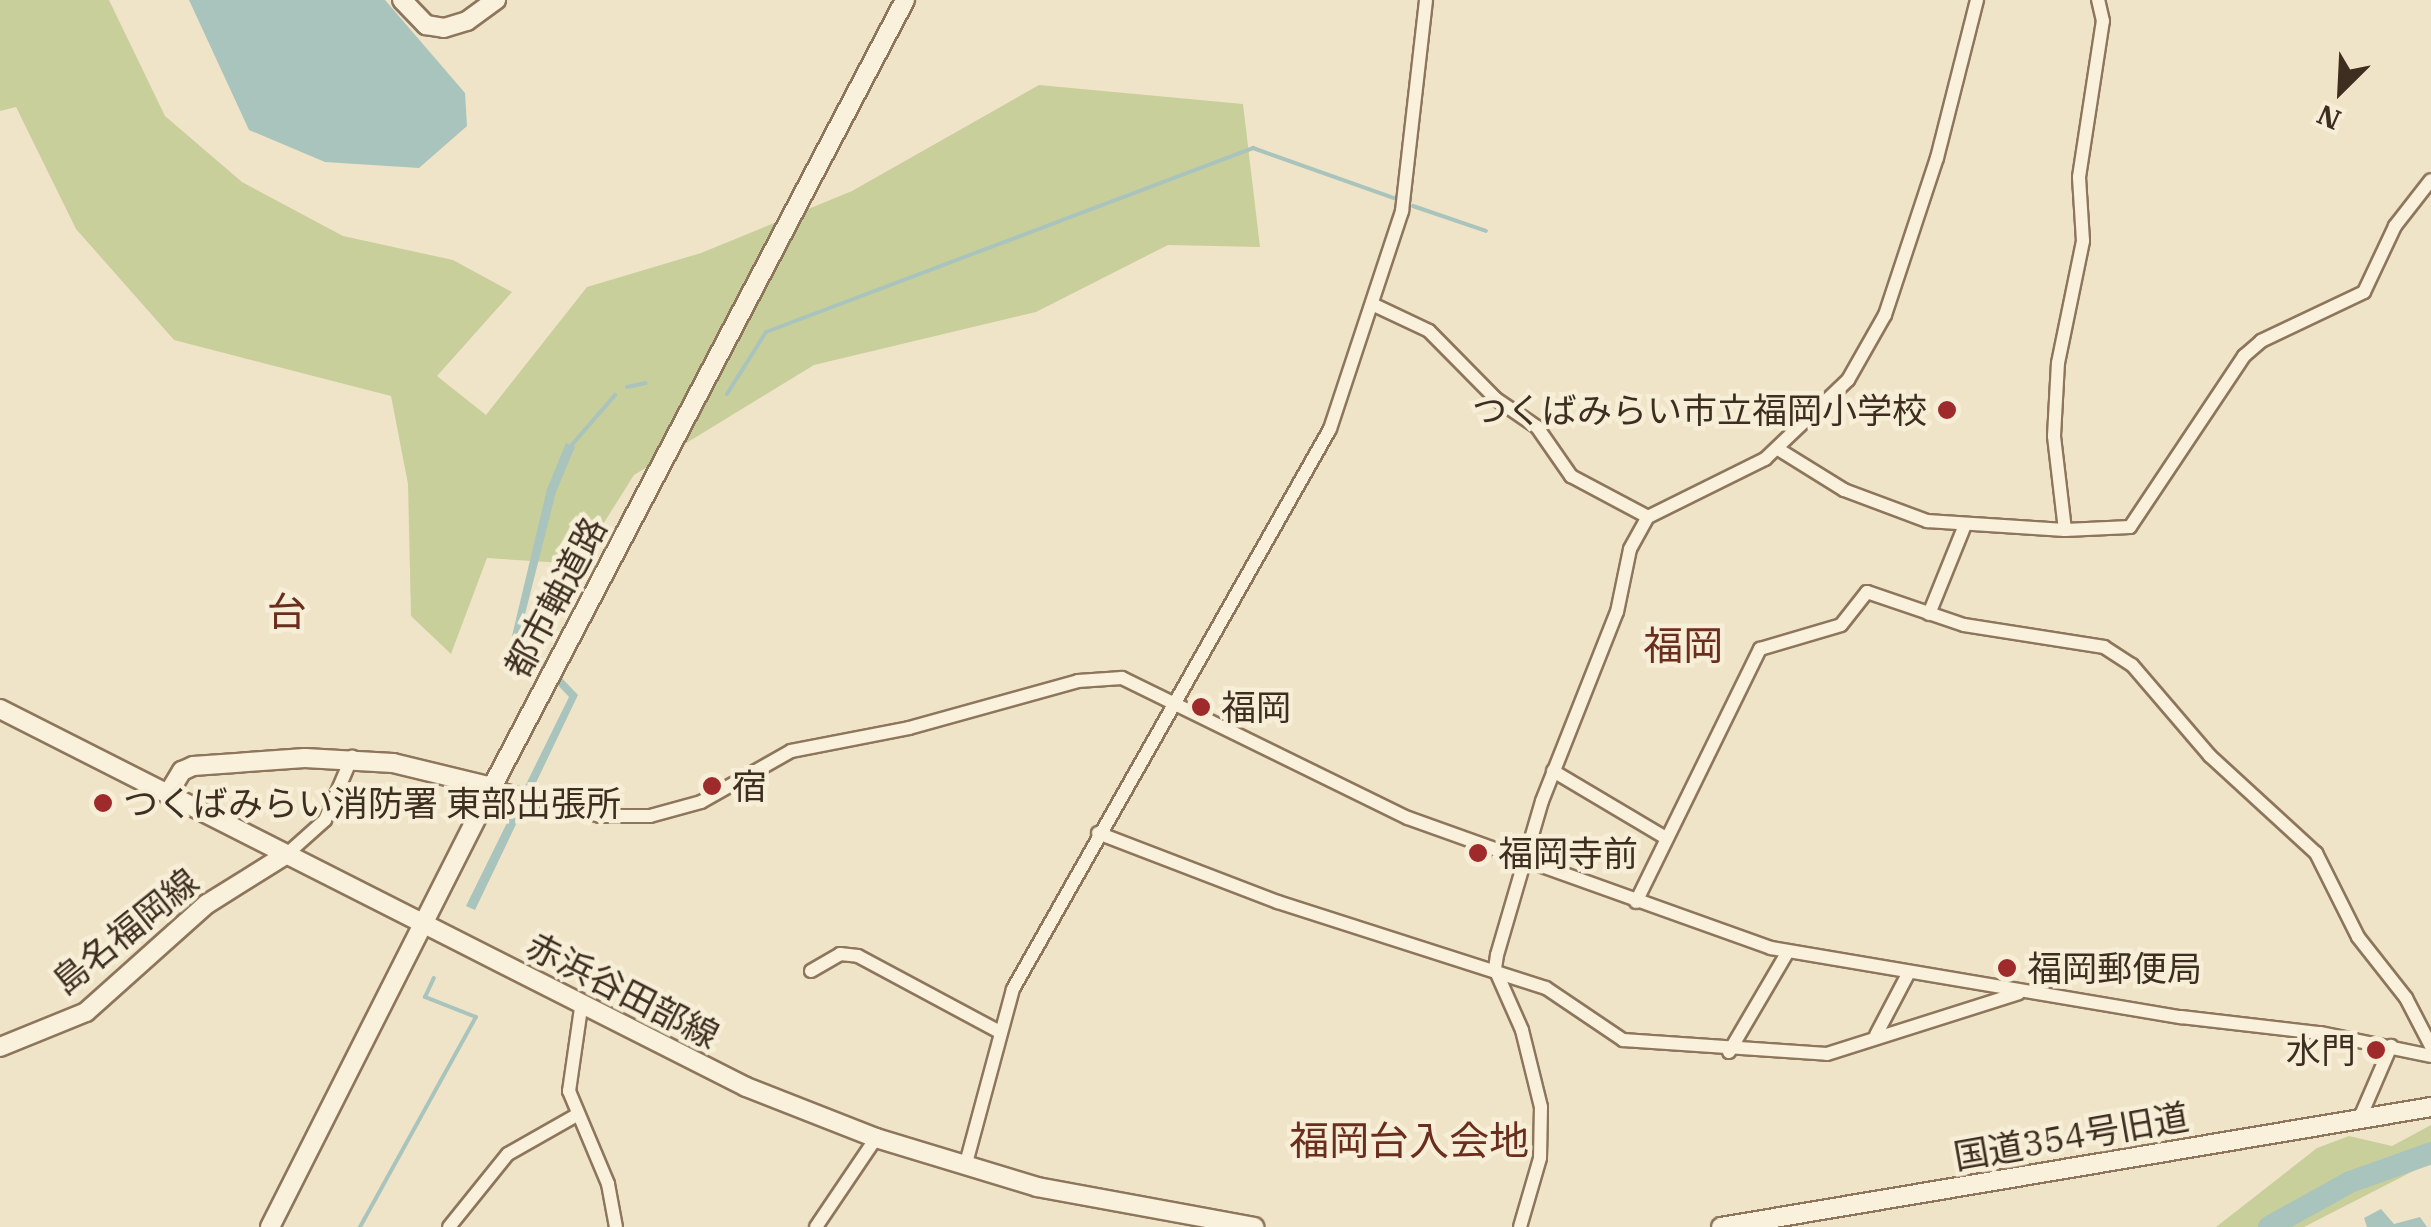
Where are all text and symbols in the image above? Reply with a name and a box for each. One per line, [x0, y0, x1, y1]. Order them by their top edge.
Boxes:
north arrow [2291, 40, 2391, 140]
text: N [2311, 96, 2346, 139]
place label: つくばみらい市立福岡小学校 [1472, 389, 1927, 431]
marker: つくばみらい市立福岡小学校 [1936, 399, 1958, 421]
street label: 都市軸道路 [495, 510, 615, 684]
district label: 台 [267, 587, 307, 635]
district label: 福岡 [1643, 621, 1723, 669]
place label: 福岡 [1221, 686, 1291, 728]
marker: 福岡 [1190, 696, 1212, 718]
place label: 宿 [732, 765, 767, 807]
marker: 宿 [701, 775, 723, 797]
place label: つくばみらい消防署 東部出張所 [123, 782, 621, 824]
marker: つくばみらい消防署 東部出張所 [92, 792, 114, 814]
place label: 福岡寺前 [1498, 832, 1638, 874]
marker: 福岡寺前 [1467, 842, 1489, 864]
street label: 島名福岡線 [44, 860, 206, 1002]
street label: 赤浜谷田部線 [520, 924, 726, 1056]
place label: 福岡郵便局 [2027, 947, 2202, 989]
marker: 福岡郵便局 [1996, 957, 2018, 979]
place label: 水門 [2286, 1029, 2356, 1071]
marker: 水門 [2365, 1039, 2387, 1061]
street label: 国道354号旧道 [1950, 1095, 2192, 1177]
district label: 福岡台入会地 [1289, 1116, 1529, 1164]

